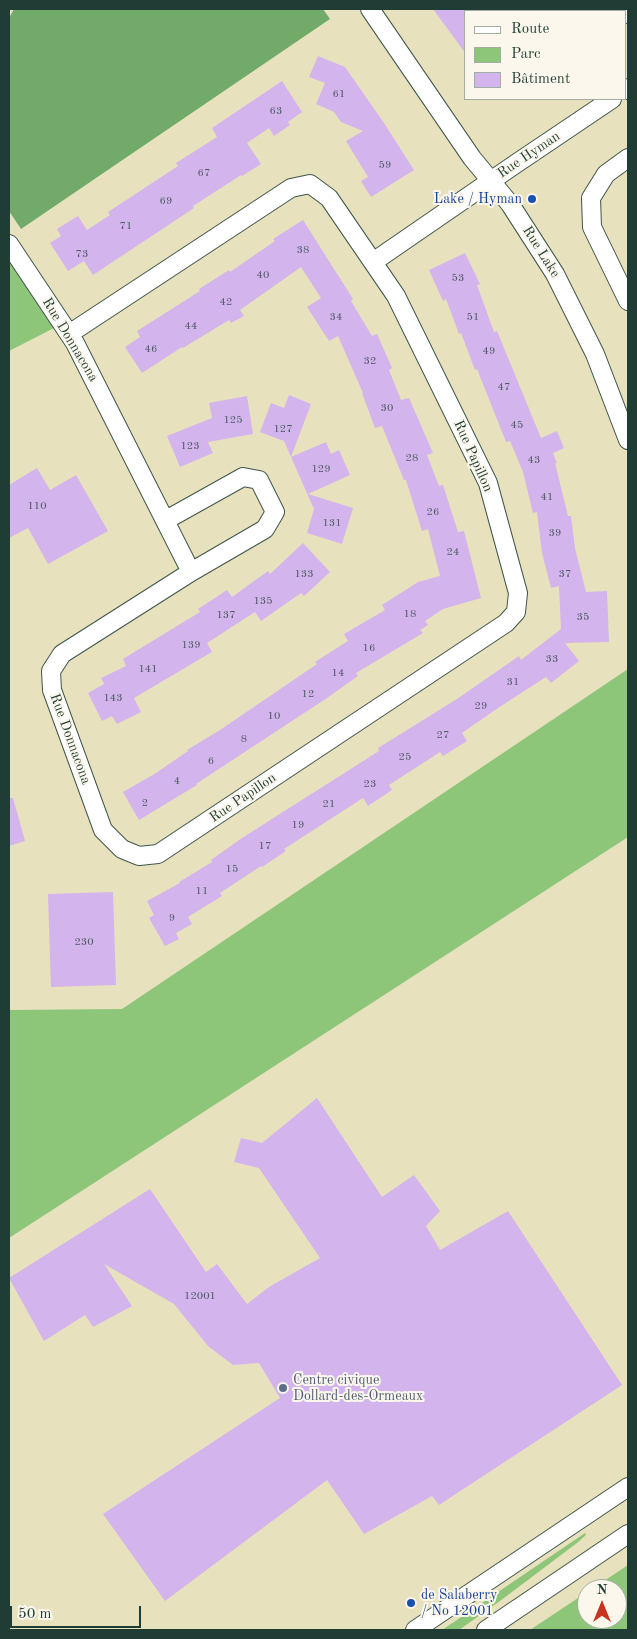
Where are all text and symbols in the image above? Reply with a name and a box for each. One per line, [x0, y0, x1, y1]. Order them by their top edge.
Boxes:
legend [464, 10, 627, 100]
text: Route [511, 22, 549, 37]
text: Parc [511, 47, 541, 62]
text: Bâtiment [511, 72, 570, 87]
house number: 61 [333, 87, 345, 101]
house number: 63 [270, 104, 282, 118]
street label: Rue Hyman [494, 128, 564, 182]
house number: 59 [379, 158, 391, 172]
house number: 67 [198, 166, 210, 180]
place label: Lake / Hyman [434, 191, 522, 207]
marker: Lake / Hyman [526, 193, 538, 205]
house number: 69 [160, 194, 172, 208]
house number: 71 [120, 219, 132, 233]
street label: Rue Lake [519, 223, 563, 281]
house number: 38 [297, 243, 309, 257]
house number: 73 [76, 247, 88, 261]
house number: 40 [257, 268, 269, 282]
house number: 53 [452, 271, 464, 285]
street label: Rue Donnacona [38, 295, 102, 385]
house number: 42 [220, 295, 232, 309]
house number: 34 [330, 310, 342, 324]
house number: 51 [467, 310, 479, 324]
house number: 44 [185, 319, 197, 333]
house number: 46 [145, 342, 157, 356]
house number: 49 [483, 344, 495, 358]
house number: 32 [364, 354, 376, 368]
house number: 47 [498, 380, 510, 394]
house number: 30 [381, 401, 393, 415]
house number: 125 [223, 413, 243, 427]
street label: Rue Papillon [450, 418, 496, 494]
house number: 45 [511, 418, 523, 432]
house number: 127 [273, 422, 293, 436]
house number: 123 [180, 439, 200, 453]
house number: 28 [406, 451, 418, 465]
house number: 43 [528, 453, 540, 467]
house number: 129 [311, 462, 331, 476]
house number: 41 [541, 490, 553, 504]
house number: 110 [27, 499, 47, 513]
house number: 26 [427, 505, 439, 519]
house number: 131 [322, 516, 342, 530]
house number: 39 [549, 526, 561, 540]
house number: 24 [447, 545, 459, 559]
house number: 133 [294, 567, 314, 581]
house number: 37 [559, 567, 571, 581]
house number: 135 [253, 594, 273, 608]
house number: 18 [404, 607, 416, 621]
house number: 137 [216, 608, 236, 622]
house number: 35 [577, 610, 589, 624]
house number: 139 [181, 638, 201, 652]
house number: 16 [363, 641, 375, 655]
house number: 33 [546, 652, 558, 666]
house number: 141 [138, 662, 158, 676]
house number: 14 [332, 666, 344, 680]
house number: 31 [507, 675, 519, 689]
house number: 12 [302, 687, 314, 701]
street label: Rue Donnacona [46, 691, 94, 787]
house number: 143 [103, 691, 123, 705]
house number: 29 [475, 699, 487, 713]
house number: 10 [268, 709, 280, 723]
house number: 27 [437, 728, 449, 742]
house number: 8 [241, 732, 247, 746]
house number: 25 [399, 750, 411, 764]
house number: 6 [208, 754, 214, 768]
street label: Rue Papillon [206, 770, 280, 826]
house number: 4 [174, 774, 180, 788]
house number: 23 [364, 777, 376, 791]
house number: 2 [142, 796, 148, 810]
house number: 21 [323, 797, 335, 811]
house number: 19 [292, 818, 304, 832]
house number: 17 [259, 839, 271, 853]
house number: 15 [226, 862, 238, 876]
house number: 11 [196, 884, 208, 898]
house number: 9 [169, 911, 175, 925]
house number: 230 [74, 935, 94, 949]
house number: 12001 [184, 1289, 216, 1303]
place label: Centre civique Dollard-des-Ormeaux [293, 1372, 423, 1404]
marker: Centre civique Dollard-des-Ormeaux [277, 1382, 289, 1394]
north arrow [577, 1579, 627, 1629]
text: N [597, 1583, 607, 1597]
place label: de Salaberry / No 12001 [421, 1587, 497, 1620]
scale bar [12, 1596, 144, 1628]
marker: de Salaberry / No 12001 [405, 1597, 417, 1609]
text: 50 m [18, 1607, 52, 1622]

